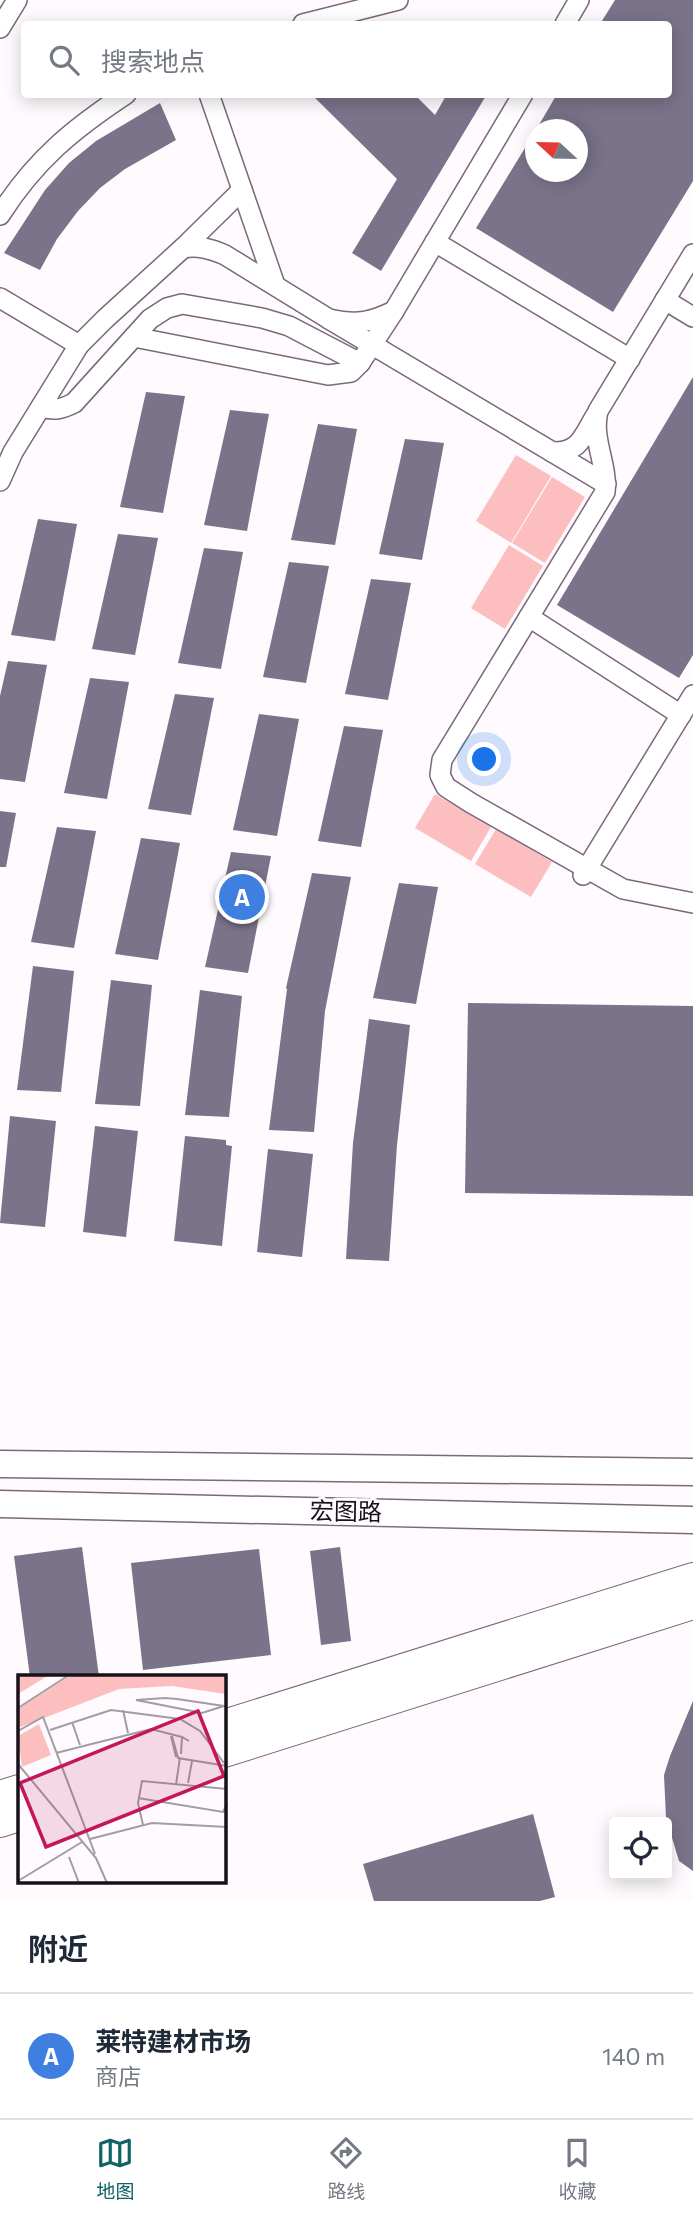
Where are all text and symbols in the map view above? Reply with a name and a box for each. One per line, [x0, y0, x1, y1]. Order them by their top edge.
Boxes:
search box [21, 21, 672, 98]
icon: search [45, 41, 83, 79]
text: 搜索地点 [101, 45, 205, 76]
north arrow [525, 119, 588, 182]
your location [467, 742, 501, 776]
pin: A [219, 871, 265, 923]
street label: 宏图路 [310, 1495, 382, 1526]
inset map [18, 1675, 226, 1884]
map controls [609, 1817, 672, 1880]
button: locate [609, 1817, 672, 1880]
text: 附近 [28, 1929, 88, 1966]
text: 莱特建材市场 [95, 2025, 251, 2056]
text: A [43, 2042, 59, 2070]
text: 140 m [602, 2042, 665, 2070]
text: 商店 [95, 2062, 141, 2090]
tab: 地图 [96, 2134, 135, 2203]
tab: 路线 [327, 2134, 366, 2203]
tab: 收藏 [558, 2134, 597, 2203]

